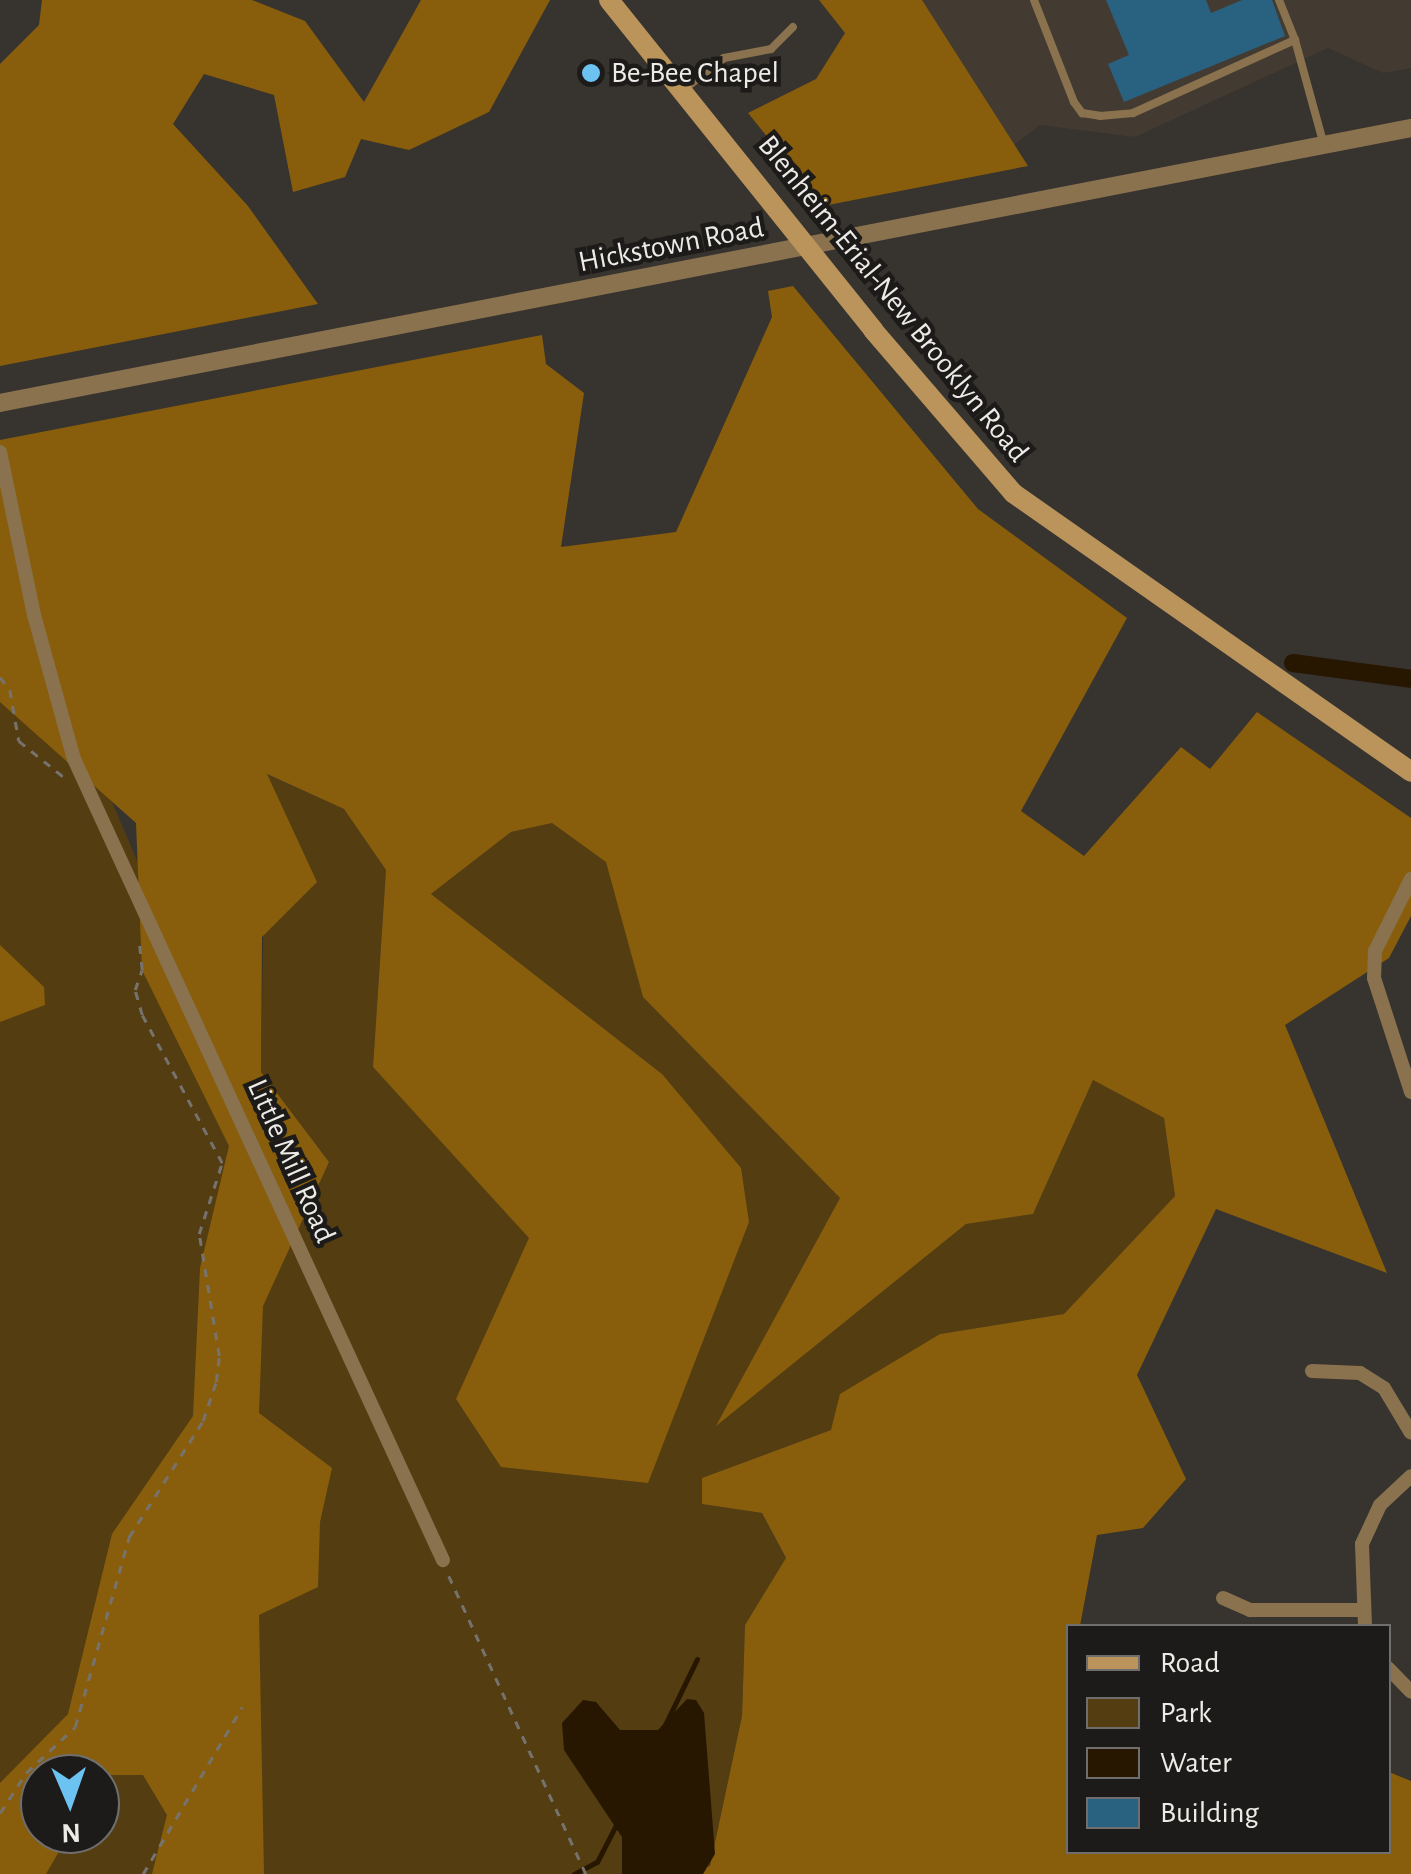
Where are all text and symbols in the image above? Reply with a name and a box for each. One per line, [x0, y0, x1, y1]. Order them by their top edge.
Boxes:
place label: Be-Bee Chapel [611, 55, 779, 91]
marker: Be-Bee Chapel [580, 62, 602, 84]
street label: Blenheim-Erial-New Brooklyn Road [750, 128, 1036, 470]
street label: Hickstown Road [575, 209, 767, 281]
street label: Little Mill Road [239, 1074, 343, 1248]
legend [1066, 1624, 1391, 1854]
text: Road [1160, 1648, 1220, 1678]
text: Park [1160, 1698, 1212, 1728]
text: Water [1160, 1748, 1232, 1778]
north arrow [20, 1754, 120, 1854]
text: Building [1160, 1798, 1259, 1828]
text: N [61, 1818, 81, 1846]

